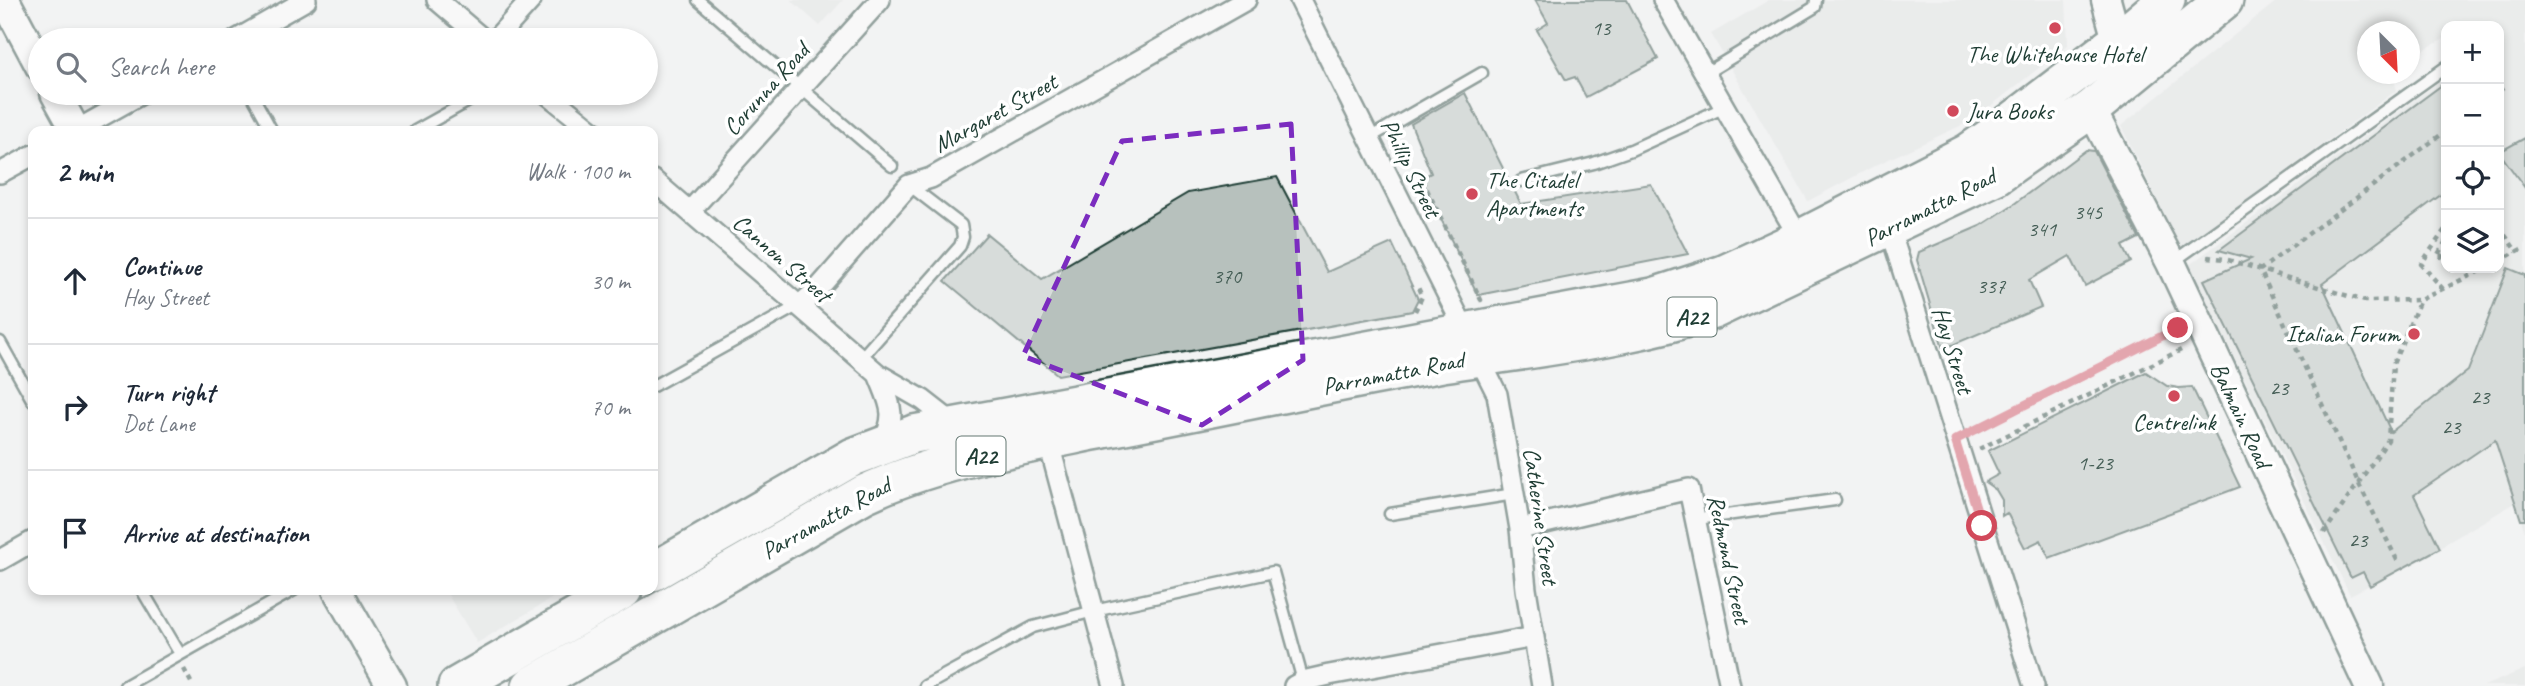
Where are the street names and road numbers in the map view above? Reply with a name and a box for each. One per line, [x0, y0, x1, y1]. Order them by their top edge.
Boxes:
street label: Corunna Road [716, 34, 818, 142]
street label: Margaret Street [928, 66, 1064, 159]
street label: Phillip Street [1374, 114, 1449, 224]
street label: Parramatta Road [1859, 159, 2004, 253]
street label: Cannon Street [727, 207, 840, 311]
road number: A22 [1668, 298, 1716, 336]
street label: Hay Street [1926, 303, 1981, 399]
street label: Parramatta Road [1320, 344, 1470, 401]
street label: Balmain Road [2204, 358, 2280, 476]
road number: A22 [956, 436, 1006, 476]
street label: Catherine Street [1517, 446, 1566, 588]
street label: Parramatta Road [756, 468, 899, 566]
street label: Redmond Street [1701, 492, 1758, 628]

